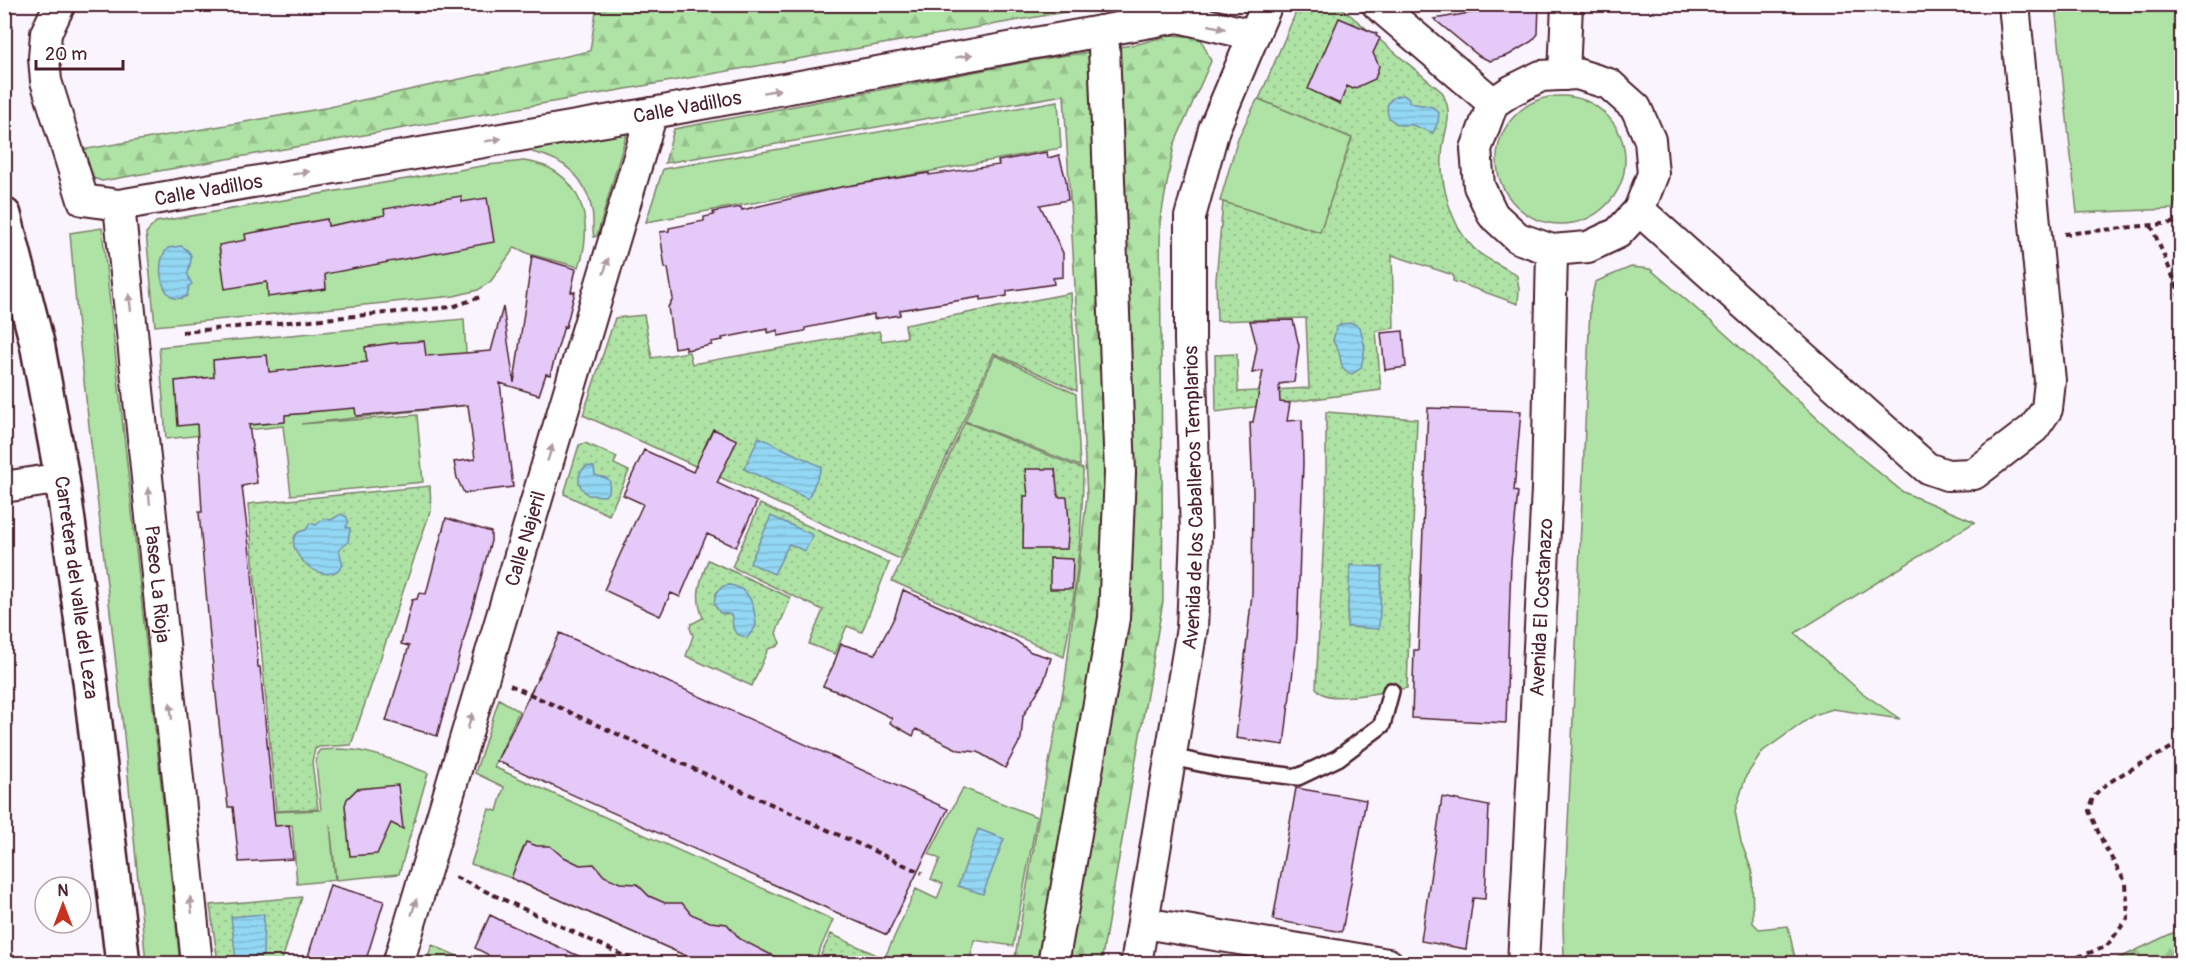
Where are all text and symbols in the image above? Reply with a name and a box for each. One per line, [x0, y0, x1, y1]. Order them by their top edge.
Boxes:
one-way arrow [1208, 22, 1226, 32]
scale bar [36, 33, 123, 71]
text: 20 m [45, 43, 87, 66]
one-way arrow [954, 51, 973, 60]
street label: Calle Vadillos [631, 85, 743, 129]
one-way arrow [762, 86, 781, 95]
one-way arrow [484, 136, 503, 145]
street label: Calle Vadillos [152, 168, 264, 212]
one-way arrow [292, 169, 311, 178]
one-way arrow [602, 257, 611, 275]
one-way arrow [125, 293, 134, 312]
street label: Avenida de los Caballeros Templarios [1177, 345, 1209, 651]
one-way arrow [546, 444, 555, 462]
street label: Carretera del valle del Leza [49, 474, 104, 701]
one-way arrow [144, 487, 154, 506]
street label: Calle Najeril [499, 488, 551, 589]
street label: Avenida El Costanazo [1525, 517, 1559, 697]
street label: Paseo La Rioja [139, 524, 176, 644]
one-way arrow [167, 702, 176, 721]
one-way arrow [466, 712, 475, 730]
north arrow [33, 875, 93, 935]
text: N [58, 881, 69, 901]
one-way arrow [186, 896, 196, 915]
one-way arrow [410, 898, 419, 916]

